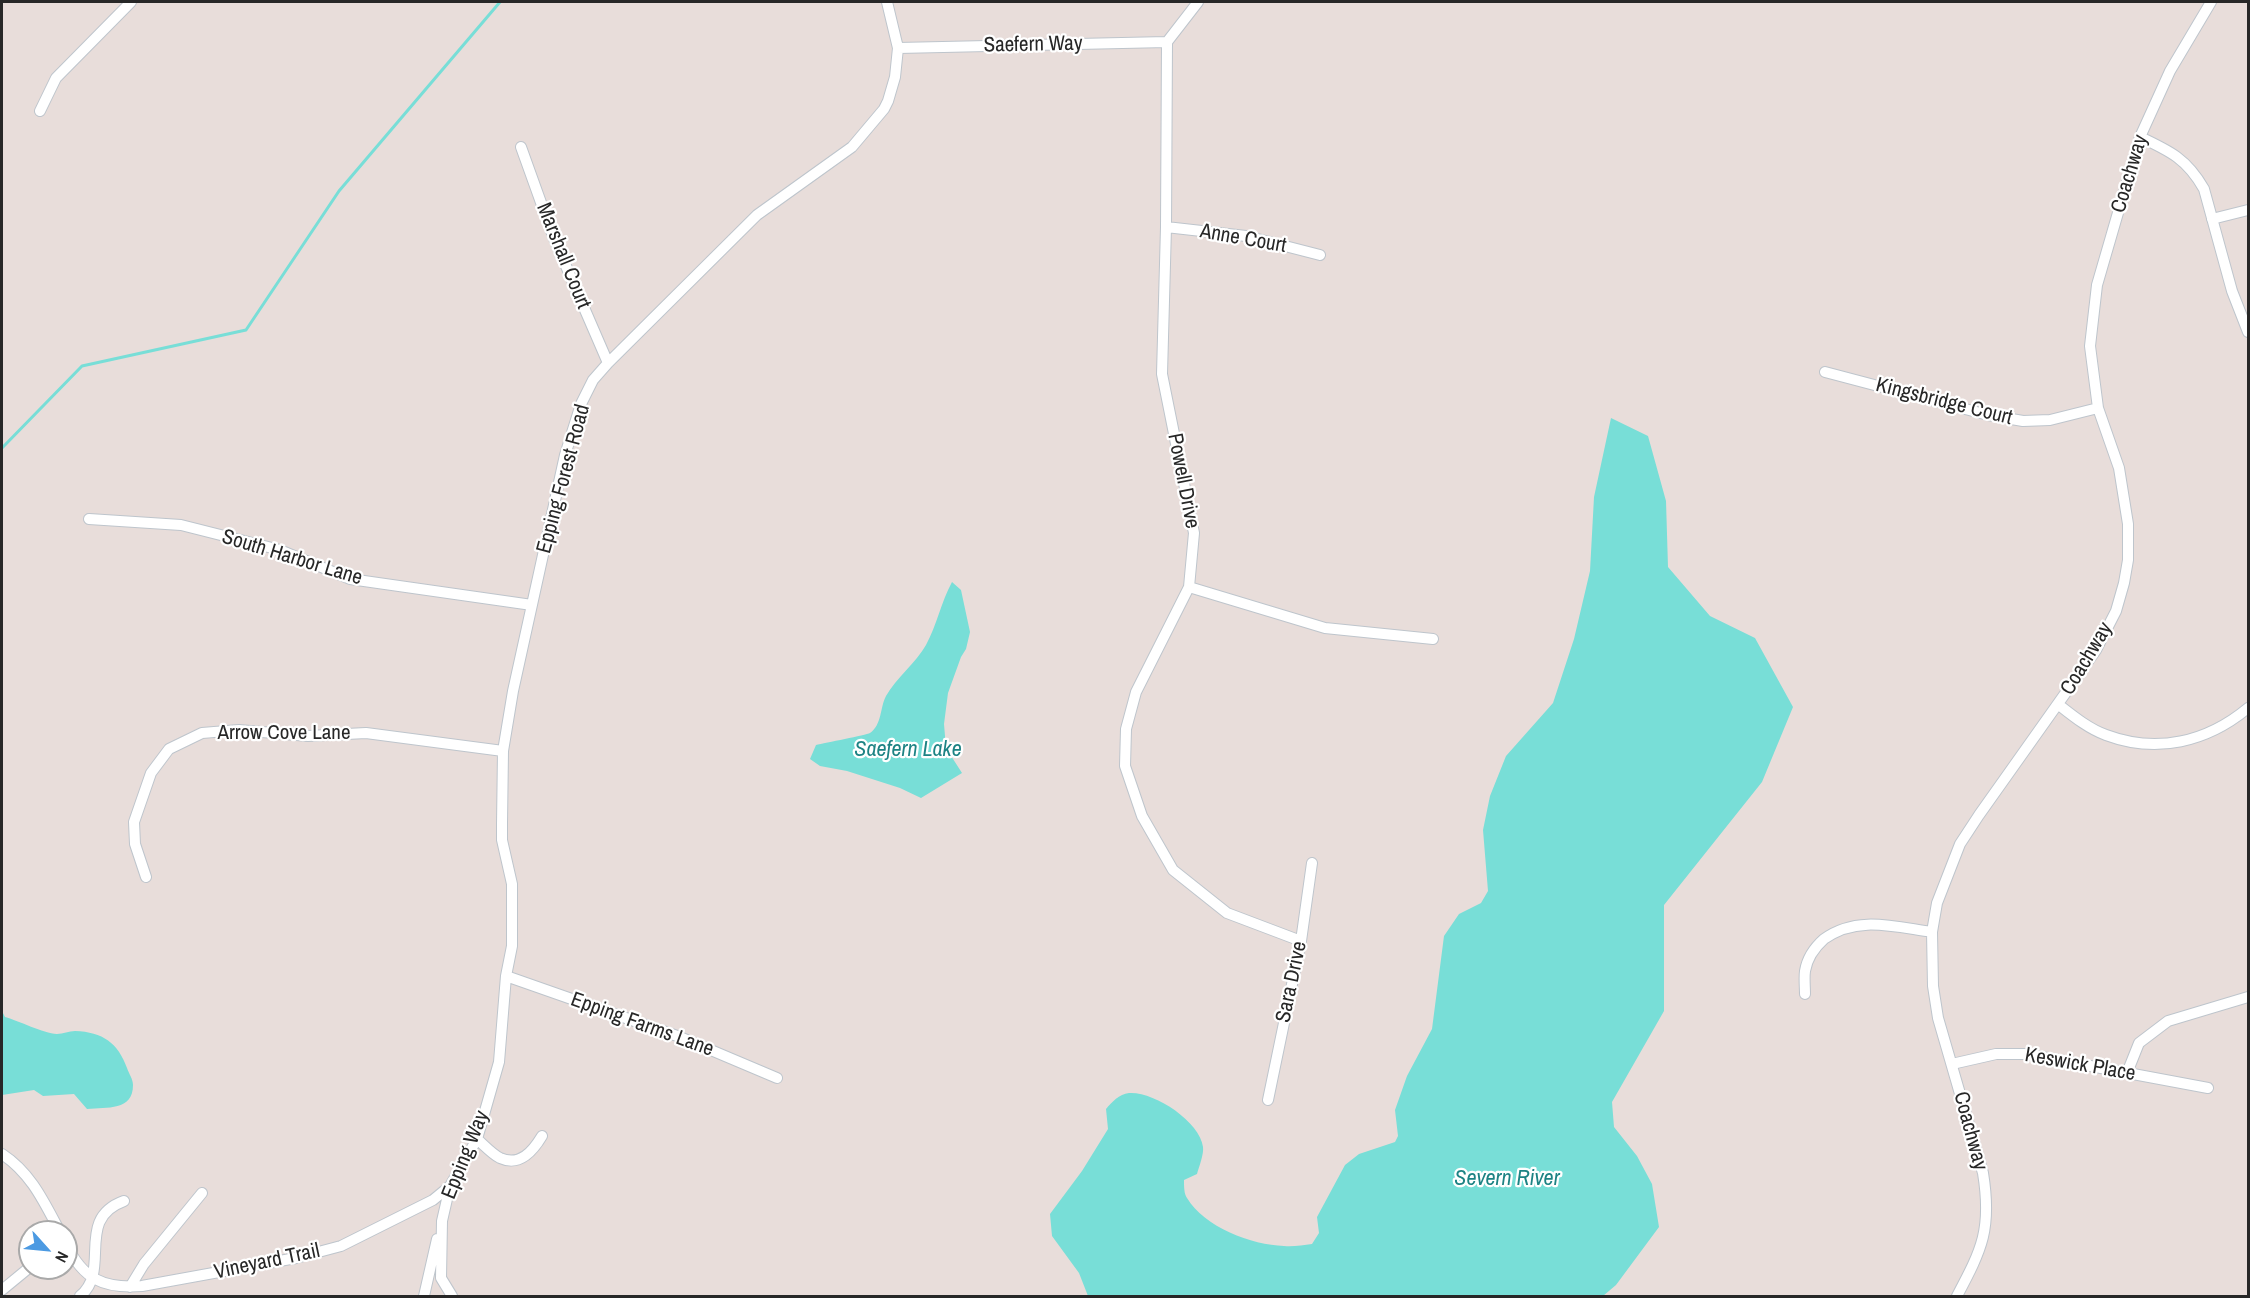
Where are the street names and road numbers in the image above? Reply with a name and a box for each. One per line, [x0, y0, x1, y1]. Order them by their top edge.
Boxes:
street label: Saefern Way [983, 32, 1083, 58]
street label: Coachway [2106, 132, 2154, 216]
street label: Marshall Court [530, 199, 596, 313]
street label: Anne Court [1198, 219, 1288, 259]
street label: Kingsbridge Court [1873, 373, 2015, 431]
street label: Epping Forest Road [532, 402, 596, 556]
street label: Powell Drive [1161, 431, 1205, 531]
street label: South Harbor Lane [219, 525, 365, 591]
street label: Coachway [2055, 618, 2119, 700]
street label: Arrow Cove Lane [217, 720, 351, 746]
street label: Sara Drive [1271, 939, 1313, 1025]
street label: Epping Farms Lane [567, 987, 717, 1063]
street label: Keswick Place [2023, 1043, 2137, 1087]
street label: Coachway [1947, 1089, 1993, 1173]
street label: Epping Way [437, 1107, 495, 1203]
street label: Vineyard Trail [212, 1239, 322, 1285]

